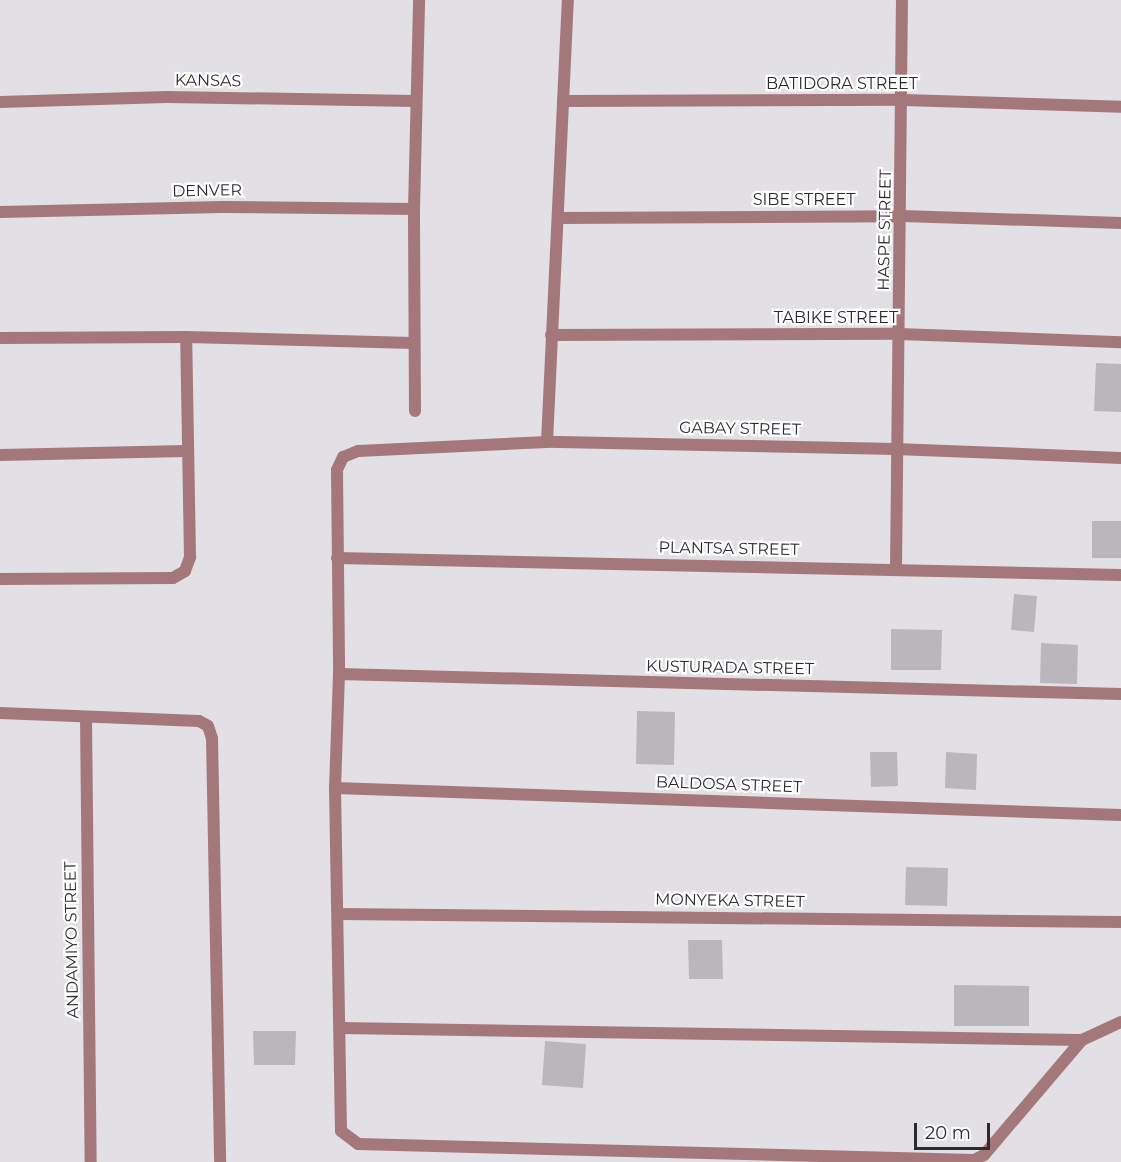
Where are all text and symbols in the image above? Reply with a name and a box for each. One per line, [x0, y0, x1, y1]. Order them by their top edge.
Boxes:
street label: KANSAS [175, 71, 241, 91]
street label: BATIDORA STREET [766, 74, 918, 94]
street label: HASPE STREET [874, 169, 896, 291]
street label: DENVER [172, 181, 242, 201]
street label: SIBE STREET [753, 190, 855, 210]
street label: TABIKE STREET [774, 308, 898, 328]
street label: GABAY STREET [679, 418, 801, 440]
street label: PLANTSA STREET [658, 538, 800, 560]
street label: KUSTURADA STREET [646, 657, 814, 679]
street label: BALDOSA STREET [656, 773, 802, 797]
street label: ANDAMIYO STREET [61, 861, 83, 1019]
street label: MONYEKA STREET [655, 890, 805, 912]
scale bar [917, 1111, 994, 1149]
text: 20 m [925, 1122, 971, 1144]

